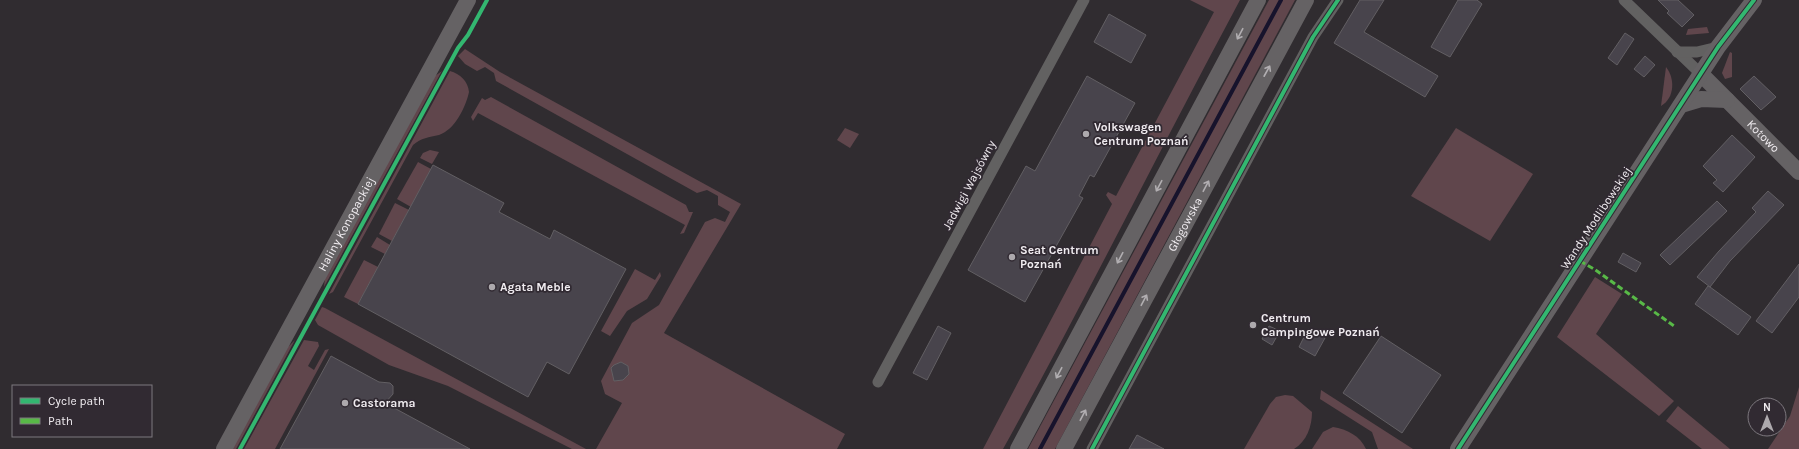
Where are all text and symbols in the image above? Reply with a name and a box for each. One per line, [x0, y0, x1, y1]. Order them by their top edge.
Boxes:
one-way arrow [1236, 28, 1243, 40]
one-way arrow [1264, 65, 1272, 77]
street label: Kotowo [1744, 117, 1782, 155]
place label: Volkswagen Centrum Poznań [1094, 120, 1189, 148]
marker: Volkswagen Centrum Poznań [1081, 129, 1091, 139]
street label: Jadwigi Wajsówny [940, 138, 999, 232]
street label: Wandy Modlibowskiej [1558, 164, 1634, 272]
street label: Haliny Konopackiej [315, 175, 377, 274]
one-way arrow [1155, 180, 1162, 192]
one-way arrow [1202, 180, 1210, 192]
street label: Głogowska [1165, 195, 1205, 254]
place label: Seat Centrum Poznań [1020, 243, 1099, 271]
marker: Seat Centrum Poznań [1007, 252, 1017, 262]
one-way arrow [1116, 252, 1124, 264]
place label: Agata Meble [500, 280, 571, 294]
marker: Agata Meble [487, 282, 497, 292]
one-way arrow [1141, 294, 1149, 306]
place label: Centrum Campingowe Poznań [1261, 311, 1380, 339]
marker: Centrum Campingowe Poznań [1248, 320, 1258, 330]
one-way arrow [1054, 367, 1062, 379]
legend [12, 385, 152, 437]
text: Cycle path [48, 394, 105, 408]
place label: Castorama [353, 396, 416, 410]
north arrow [1747, 397, 1787, 437]
marker: Castorama [340, 398, 350, 408]
text: N [1763, 401, 1771, 414]
one-way arrow [1080, 409, 1087, 421]
text: Path [48, 414, 73, 428]

